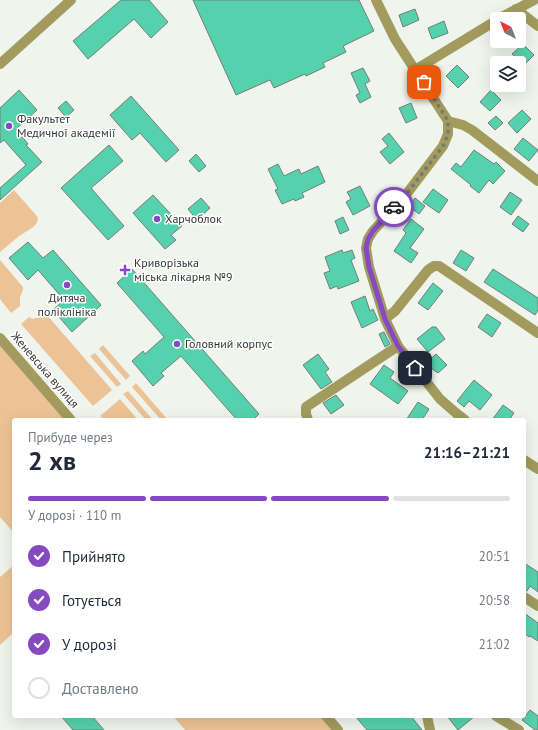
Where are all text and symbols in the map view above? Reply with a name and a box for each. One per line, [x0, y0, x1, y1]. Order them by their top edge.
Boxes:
north arrow [490, 12, 526, 48]
map controls [490, 12, 526, 92]
button: layers [490, 56, 526, 92]
pin [407, 65, 441, 99]
icon: bag [413, 71, 435, 93]
place label: Факультет Медичної академії [17, 111, 115, 140]
marker: Факультет Медичної академії [4, 121, 14, 131]
courier [374, 187, 414, 227]
icon: car [383, 196, 405, 218]
place label: Харчоблок [165, 211, 222, 226]
marker: Харчоблок [152, 214, 162, 224]
place label: Криворізька міська лікарня №9 [134, 255, 232, 284]
marker: Криворізька міська лікарня №9 [119, 264, 131, 276]
marker: Дитяча поліклініка [62, 280, 72, 290]
place label: Дитяча поліклініка [38, 290, 96, 319]
street label: Женевська вулиця [8, 328, 83, 411]
place label: Головний корпус [185, 336, 273, 351]
marker: Головний корпус [172, 339, 182, 349]
pin [398, 351, 432, 385]
icon: home [404, 357, 426, 379]
text: Прибуде через [28, 429, 113, 446]
text: 21:16–21:21 [424, 443, 510, 462]
text: 2 хв [28, 444, 76, 477]
text: У дорозі · 110 m [28, 507, 121, 524]
icon: check [28, 545, 50, 567]
text: Прийнято [62, 547, 125, 566]
text: 20:51 [479, 548, 510, 565]
icon: check [28, 589, 50, 611]
text: Готується [62, 591, 121, 610]
text: 20:58 [479, 592, 510, 609]
icon: check [28, 633, 50, 655]
text: У дорозі [62, 635, 117, 654]
text: 21:02 [479, 636, 510, 653]
text: Доставлено [62, 679, 138, 698]

